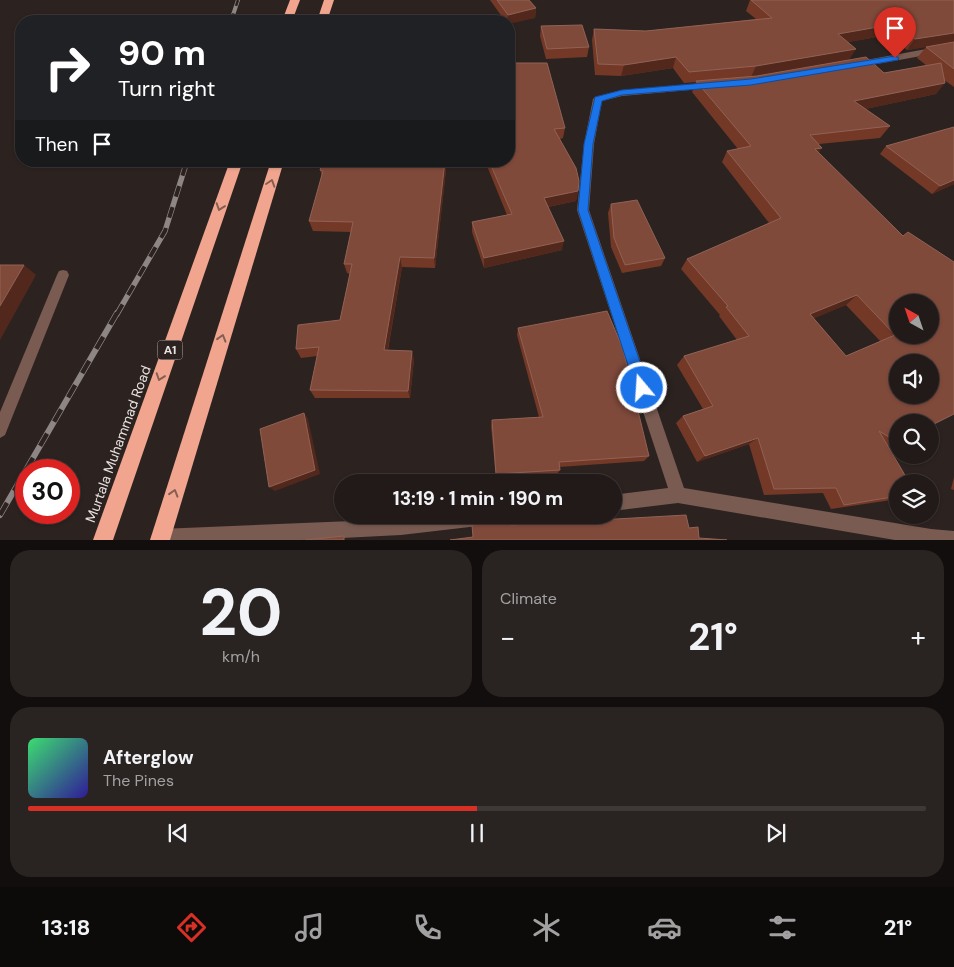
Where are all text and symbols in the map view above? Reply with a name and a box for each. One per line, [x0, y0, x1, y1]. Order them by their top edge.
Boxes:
pin [874, 7, 916, 58]
icon: arrive [881, 14, 909, 42]
text: 90 m [118, 30, 206, 76]
icon: right [35, 35, 100, 100]
text: Turn right [118, 74, 215, 103]
icon: arrive [88, 130, 116, 158]
text: Then [35, 132, 78, 157]
one-way arrow [266, 179, 276, 187]
one-way arrow [216, 202, 226, 211]
north arrow [889, 294, 939, 344]
map controls [889, 294, 939, 524]
one-way arrow [217, 334, 227, 342]
road number: A1 [158, 340, 182, 360]
button: sound [889, 354, 939, 404]
position arrow [615, 361, 667, 413]
street label: Murtala Muhammad Road [81, 363, 155, 525]
one-way arrow [156, 372, 166, 381]
button: search [889, 414, 939, 464]
speed limit sign: 30 [15, 459, 80, 524]
button: layers [889, 474, 939, 524]
text: 13:19 · 1 min · 190 m [393, 486, 563, 511]
one-way arrow [168, 489, 178, 498]
text: 20 [200, 571, 283, 655]
text: Climate [500, 588, 557, 609]
text: 21° [688, 612, 738, 662]
text: − [500, 619, 515, 656]
text: + [911, 619, 926, 656]
text: km/h [222, 646, 260, 667]
text: Afterglow [103, 745, 194, 770]
text: The Pines [103, 770, 174, 791]
icon: previous [164, 819, 192, 847]
icon: pause [463, 819, 491, 847]
icon: next [762, 819, 790, 847]
icon: directions [174, 910, 209, 945]
icon: music [292, 910, 327, 945]
icon: phone [410, 910, 445, 945]
icon: climate [529, 910, 564, 945]
icon: car [647, 910, 682, 945]
icon: filters [765, 910, 800, 945]
text: 13:18 [42, 913, 90, 942]
text: 21° [884, 913, 912, 942]

